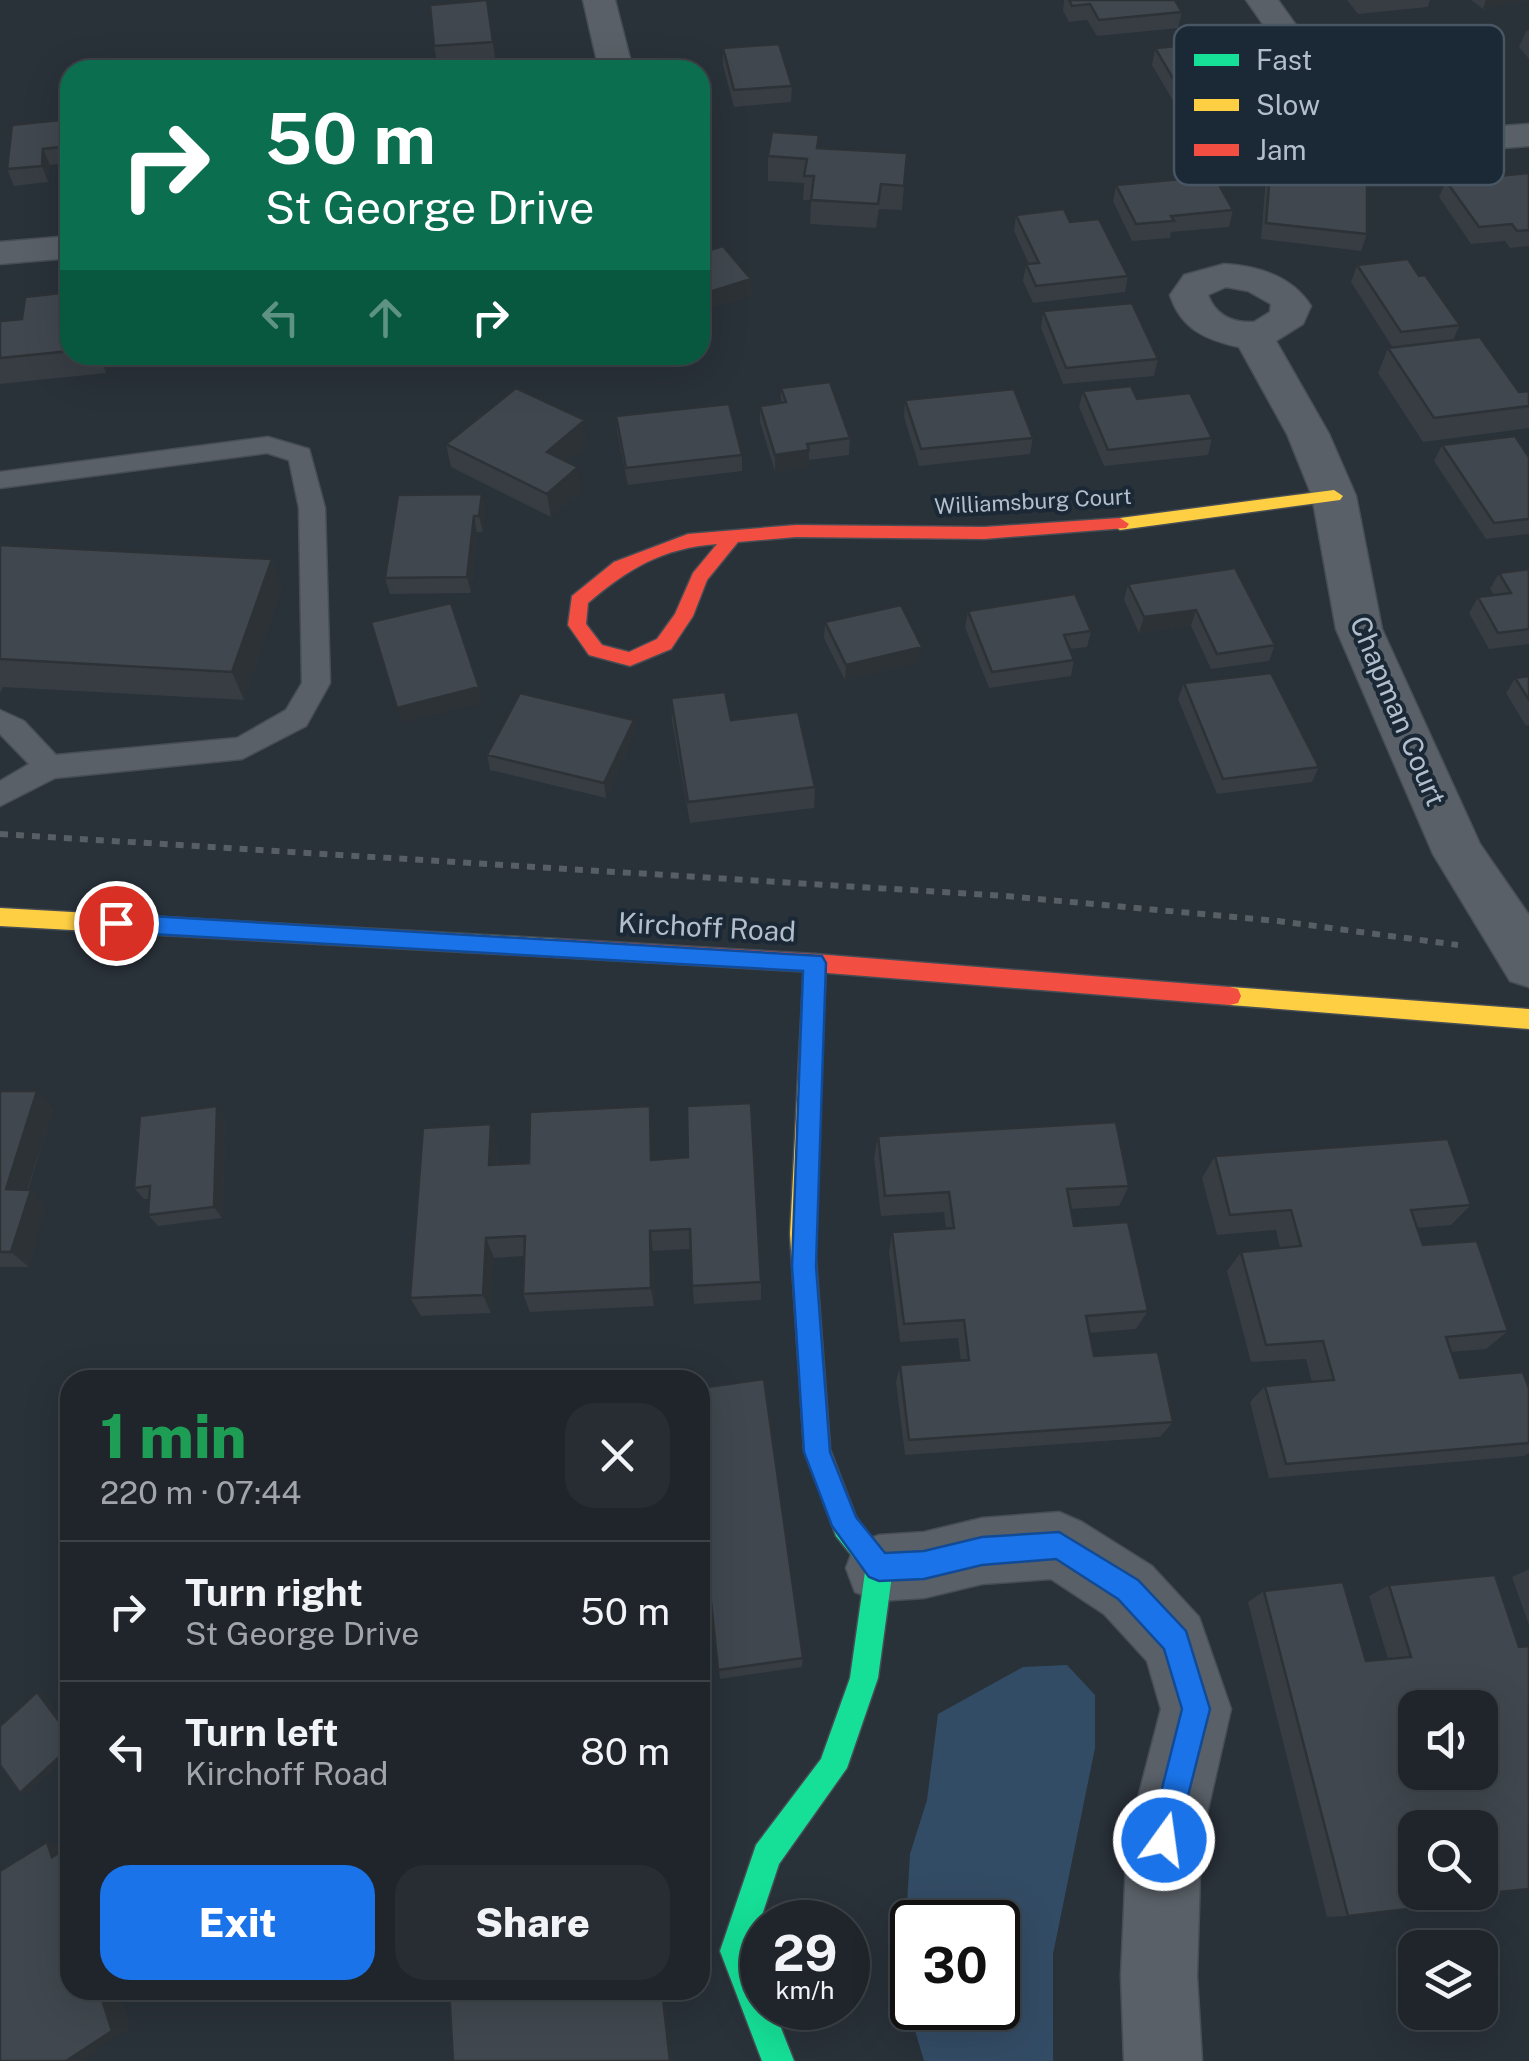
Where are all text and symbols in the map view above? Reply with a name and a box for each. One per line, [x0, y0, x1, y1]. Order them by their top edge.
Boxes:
legend [1174, 25, 1504, 185]
text: Fast [1256, 43, 1312, 76]
text: Slow [1256, 88, 1320, 121]
text: 50 m [265, 97, 436, 180]
icon: right [100, 100, 230, 230]
text: Jam [1256, 133, 1307, 166]
text: St George Drive [265, 181, 595, 234]
icon: left [253, 290, 308, 345]
icon: ahead [358, 290, 413, 345]
icon: right [463, 290, 518, 345]
street label: Williamsburg Court [934, 483, 1132, 519]
street label: Chapman Court [1344, 611, 1453, 811]
pin [74, 881, 159, 966]
icon: arrive [89, 896, 144, 951]
street label: Kirchoff Road [617, 905, 797, 948]
text: 1 min [100, 1401, 247, 1472]
button: close [565, 1403, 670, 1508]
text: 220 m · 07:44 [100, 1474, 301, 1511]
text: Turn right [185, 1570, 363, 1615]
icon: right [100, 1584, 155, 1639]
text: 50 m [580, 1589, 670, 1634]
text: St George Drive [185, 1615, 419, 1652]
map controls [1398, 1690, 1498, 2030]
button: sound [1398, 1690, 1498, 1790]
text: Turn left [185, 1710, 339, 1755]
icon: left [100, 1724, 155, 1779]
text: 80 m [580, 1729, 670, 1774]
text: Kirchoff Road [185, 1755, 388, 1792]
position arrow [1112, 1788, 1216, 1892]
button: search [1398, 1810, 1498, 1910]
button: Exit [100, 1865, 375, 1980]
button: Share [395, 1865, 670, 1980]
speed limit sign: 30 [890, 1900, 1020, 2030]
text: 29 [773, 1923, 837, 1982]
button: layers [1398, 1930, 1498, 2030]
text: km/h [776, 1975, 834, 2005]

